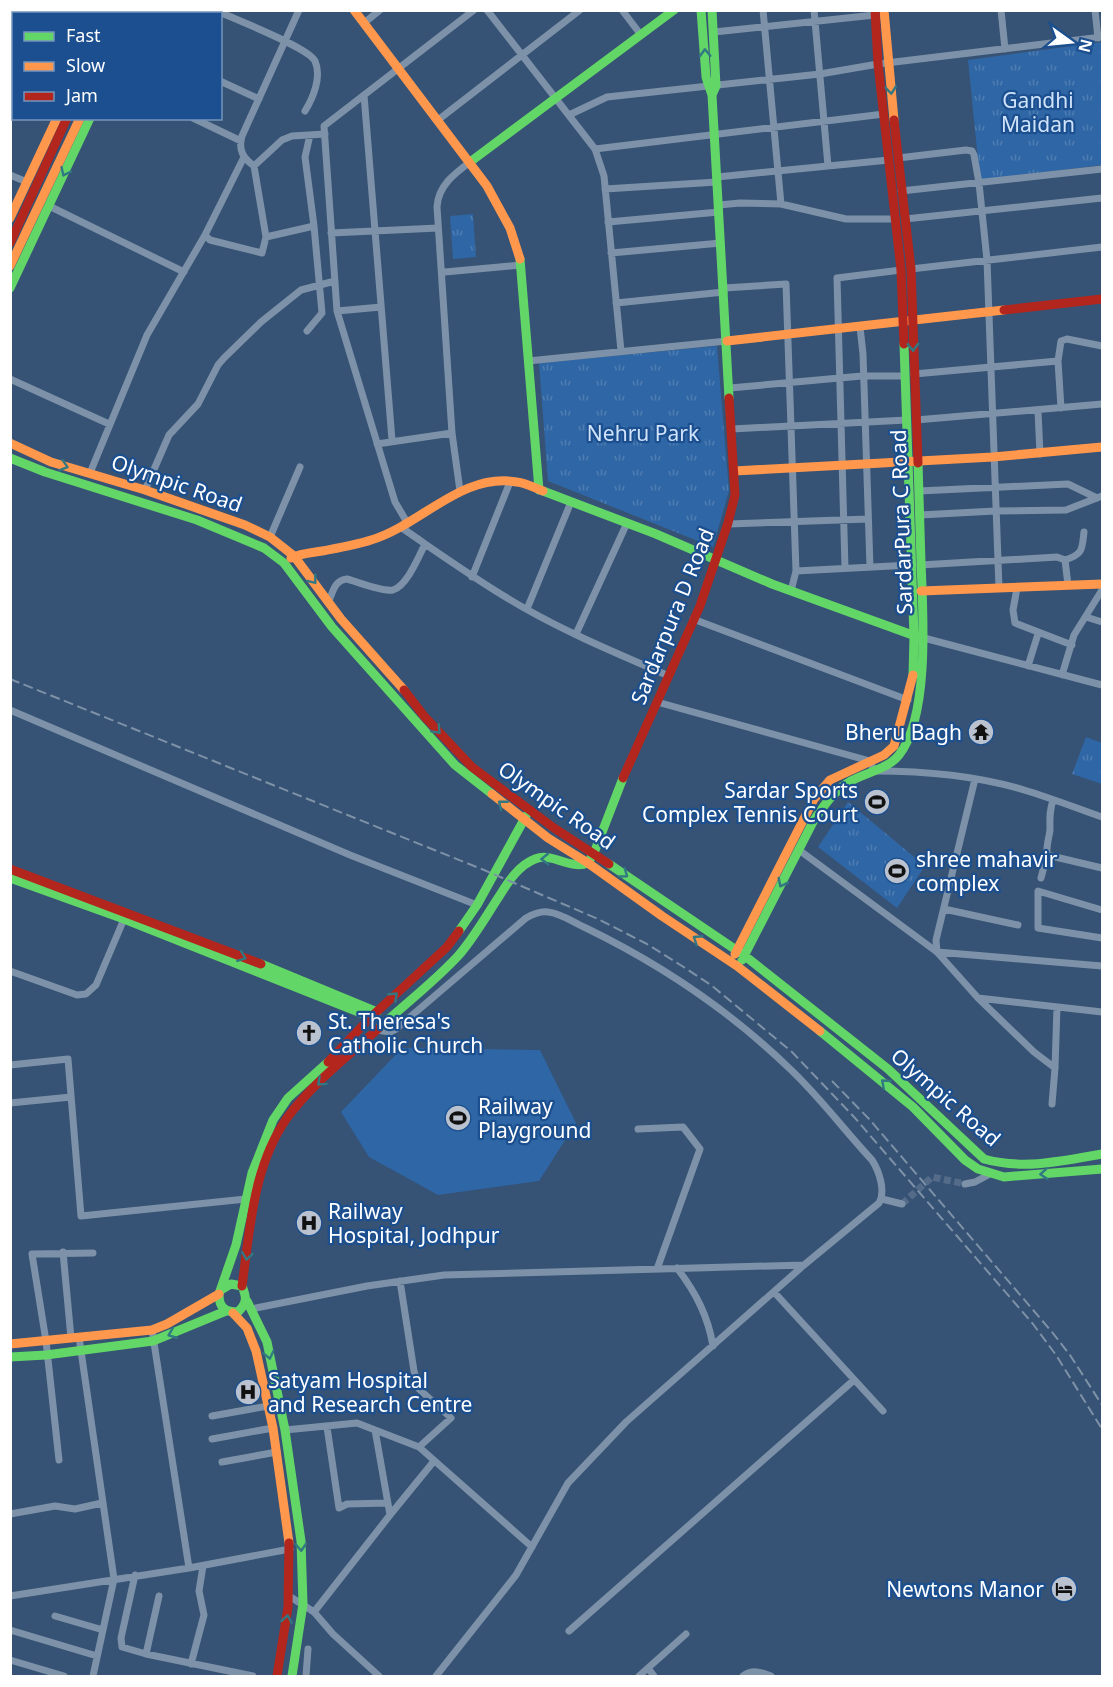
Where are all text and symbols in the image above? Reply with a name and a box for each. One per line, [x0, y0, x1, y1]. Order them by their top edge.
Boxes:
legend [12, 12, 222, 120]
north arrow [1041, 12, 1101, 72]
text: Fast [66, 23, 101, 47]
text: N [1073, 37, 1098, 55]
one-way arrow [699, 49, 712, 58]
text: Slow [66, 53, 105, 77]
text: Jam [64, 83, 98, 107]
one-way arrow [884, 85, 897, 94]
park label: Gandhi Maidan [1001, 86, 1075, 138]
one-way arrow [61, 165, 73, 176]
one-way arrow [906, 342, 919, 351]
park label: Nehru Park [587, 419, 700, 447]
street label: SardarPura C Road [884, 429, 918, 615]
street label: Olympic Road [108, 448, 246, 518]
one-way arrow [58, 459, 69, 471]
street label: Sardarpura D Road [624, 524, 720, 708]
one-way arrow [306, 573, 317, 584]
temple icon: Bheru Bagh [966, 717, 996, 747]
place label: Bheru Bagh [845, 718, 962, 746]
one-way arrow [430, 724, 441, 734]
street label: Olympic Road [493, 754, 621, 856]
place label: Sardar Sports Complex Tennis Court [642, 776, 858, 828]
sports icon: Sardar Sports Complex Tennis Court [862, 787, 892, 817]
one-way arrow [498, 800, 509, 811]
place label: shree mahavir complex [916, 845, 1058, 897]
one-way arrow [540, 853, 549, 865]
sports icon: shree mahavir complex [882, 856, 912, 886]
one-way arrow [617, 867, 628, 878]
one-way arrow [778, 877, 789, 888]
one-way arrow [692, 935, 703, 946]
one-way arrow [236, 949, 247, 962]
one-way arrow [388, 992, 398, 1003]
place label: St. Theresa's Catholic Church [328, 1007, 483, 1059]
church icon: St. Theresa's Catholic Church [294, 1018, 324, 1048]
street label: Olympic Road [885, 1042, 1007, 1152]
one-way arrow [317, 1074, 328, 1085]
one-way arrow [881, 1079, 892, 1090]
place label: Railway Playground [478, 1092, 591, 1144]
sports icon: Railway Playground [443, 1103, 473, 1133]
one-way arrow [1040, 1167, 1049, 1180]
place label: Railway Hospital, Jodhpur [328, 1197, 500, 1249]
hospital icon: Railway Hospital, Jodhpur [294, 1208, 324, 1238]
one-way arrow [241, 1251, 253, 1261]
one-way arrow [167, 1327, 178, 1339]
one-way arrow [262, 1349, 275, 1359]
place label: Satyam Hospital and Research Centre [268, 1366, 472, 1418]
hospital icon: Satyam Hospital and Research Centre [233, 1377, 263, 1407]
one-way arrow [295, 1542, 308, 1551]
hotel icon: Newtons Manor [1049, 1574, 1079, 1604]
place label: Newtons Manor [886, 1575, 1044, 1603]
one-way arrow [280, 1614, 292, 1623]

